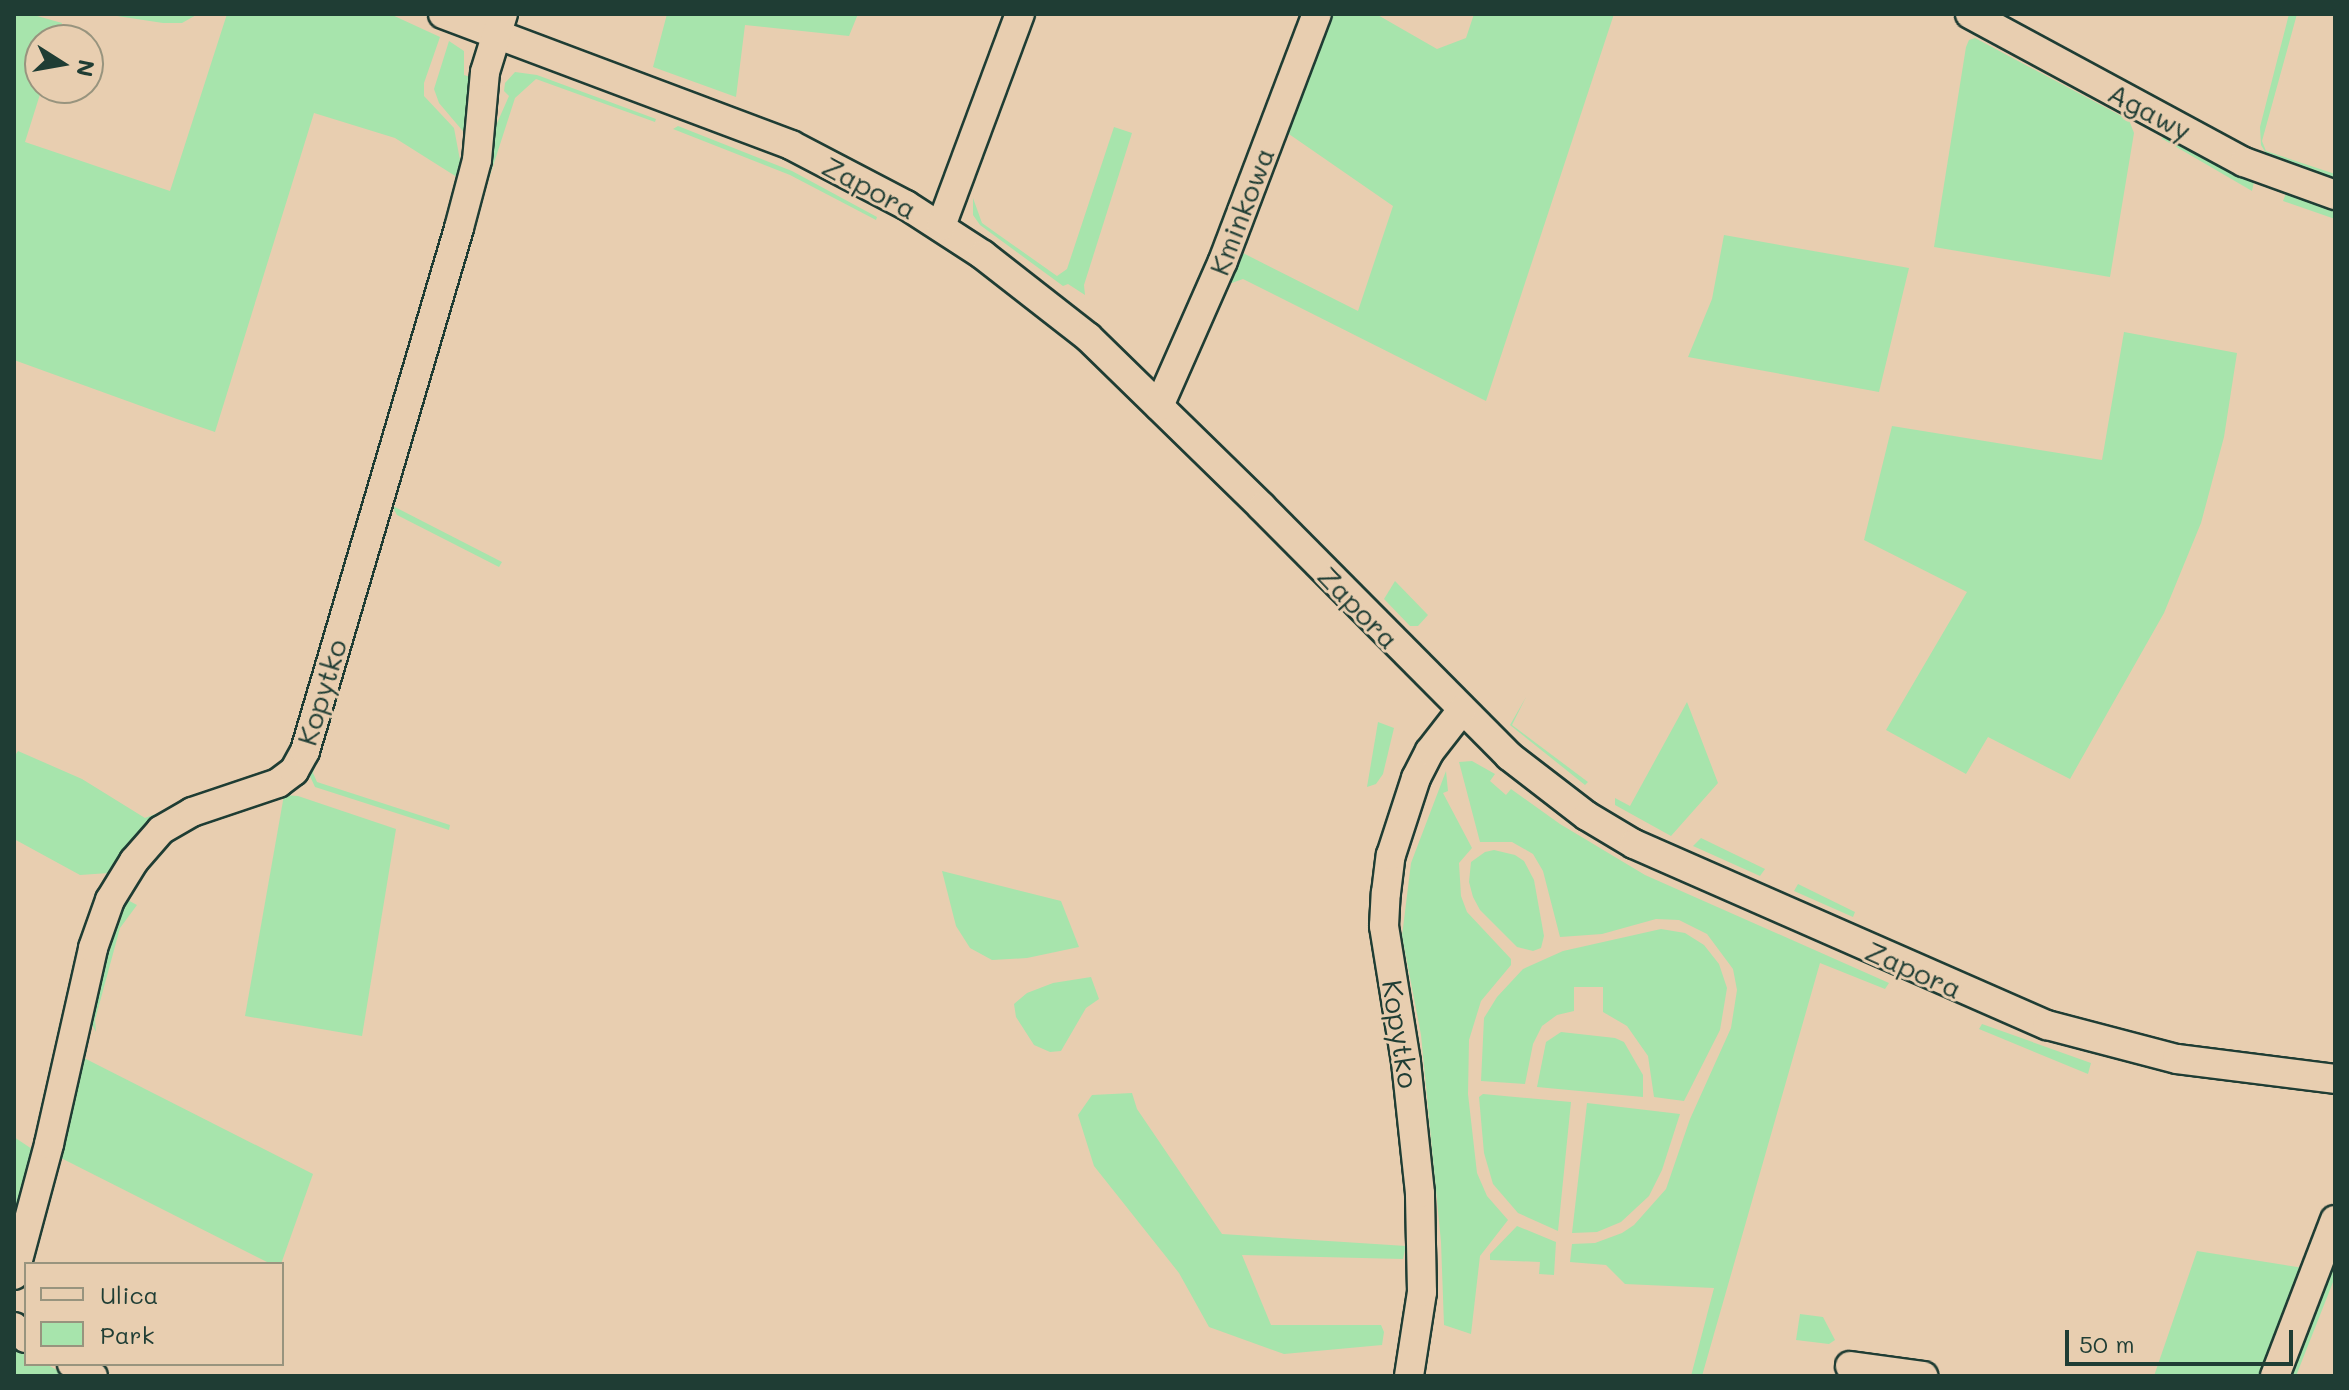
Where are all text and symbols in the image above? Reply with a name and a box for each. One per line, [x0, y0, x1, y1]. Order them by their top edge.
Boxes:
north arrow [24, 24, 104, 104]
text: N [70, 57, 102, 79]
street label: Agawy [2103, 75, 2197, 147]
street label: Kminkowa [1201, 142, 1281, 280]
street label: Zapora [817, 148, 923, 226]
street label: Zapora [1312, 559, 1406, 655]
street label: Kopytko [289, 635, 353, 749]
street label: Zapora [1861, 933, 1967, 1005]
street label: Kopytko [1376, 977, 1426, 1091]
legend [24, 1262, 284, 1366]
text: Ulica [100, 1279, 158, 1310]
scale bar [2069, 1314, 2297, 1364]
text: Park [100, 1319, 154, 1350]
text: 50 m [2079, 1328, 2135, 1359]

